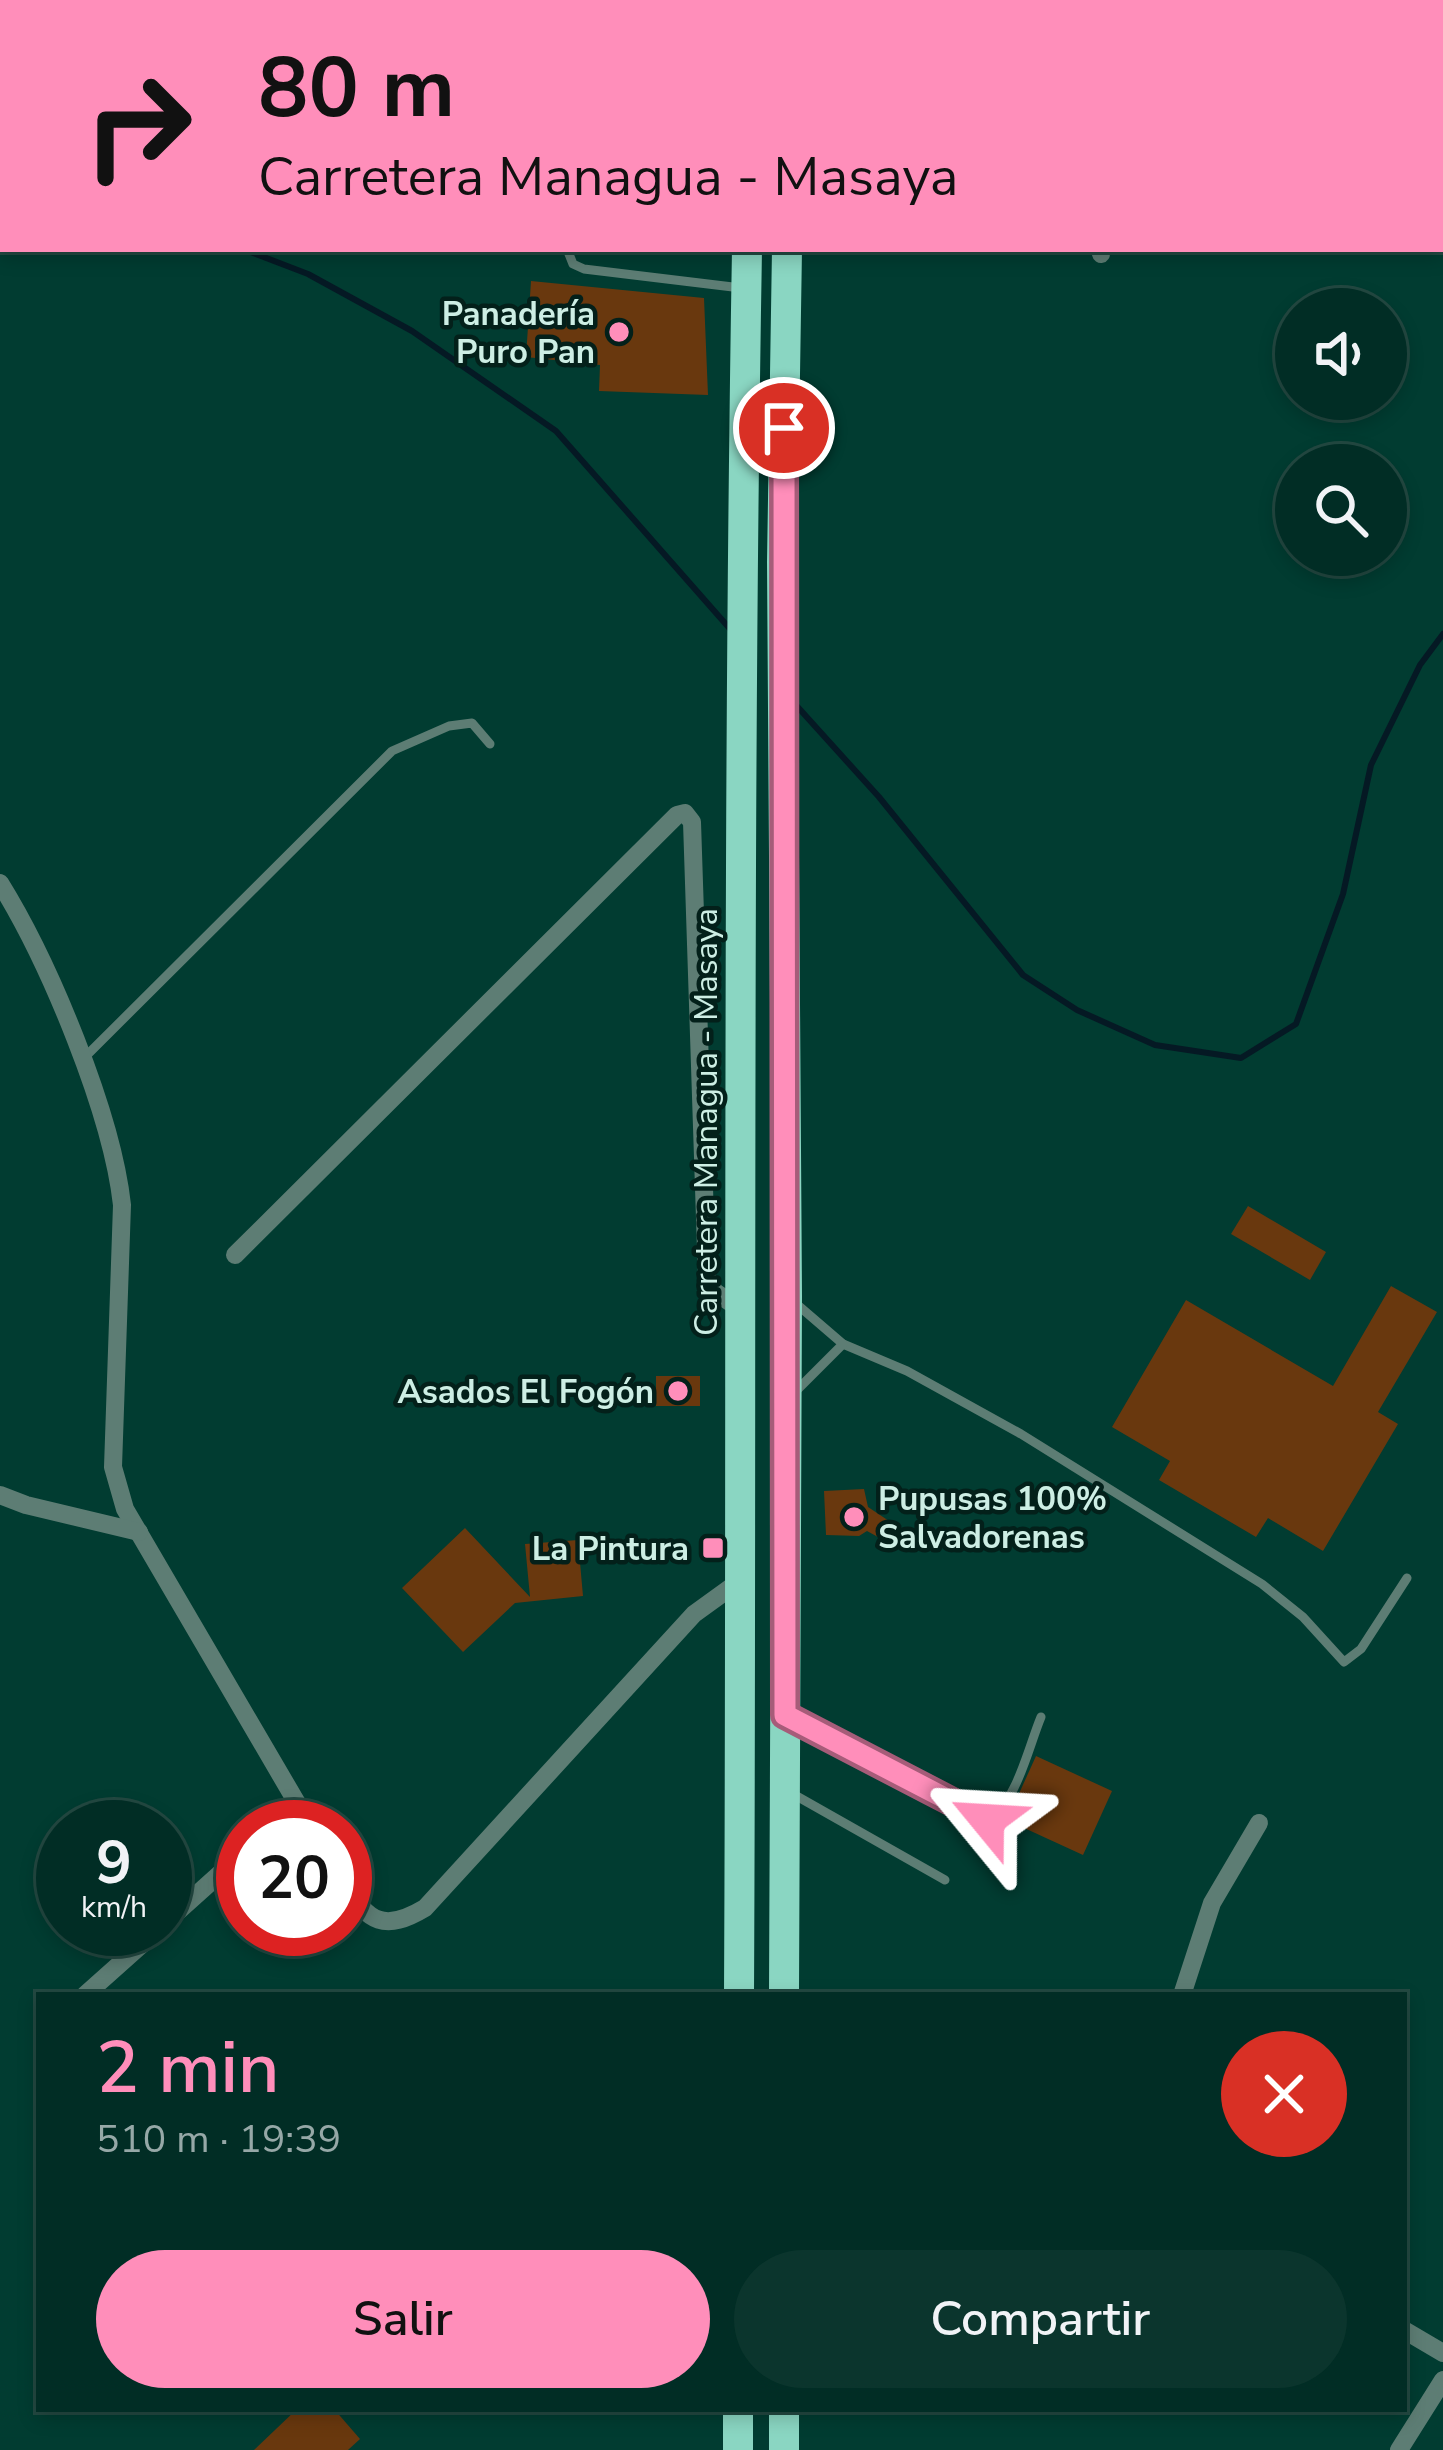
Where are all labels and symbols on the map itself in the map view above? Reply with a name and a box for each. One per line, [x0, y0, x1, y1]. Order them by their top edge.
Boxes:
place label: Panadería Puro Pan [442, 292, 595, 375]
marker: Panadería Puro Pan [606, 319, 632, 345]
pin [733, 377, 835, 479]
street label: Carretera Managua - Masaya [684, 908, 729, 1336]
place label: Asados El Fogón [397, 1370, 654, 1415]
marker: Asados El Fogón [665, 1378, 691, 1404]
place label: Pupusas 100% Salvadorenas [878, 1477, 1107, 1560]
marker: Pupusas 100% Salvadorenas [841, 1504, 867, 1530]
place label: La Pintura [532, 1527, 689, 1572]
marker: La Pintura [700, 1535, 726, 1561]
position arrow [924, 1757, 1050, 1883]
speed limit sign: 20 [216, 1800, 372, 1956]

